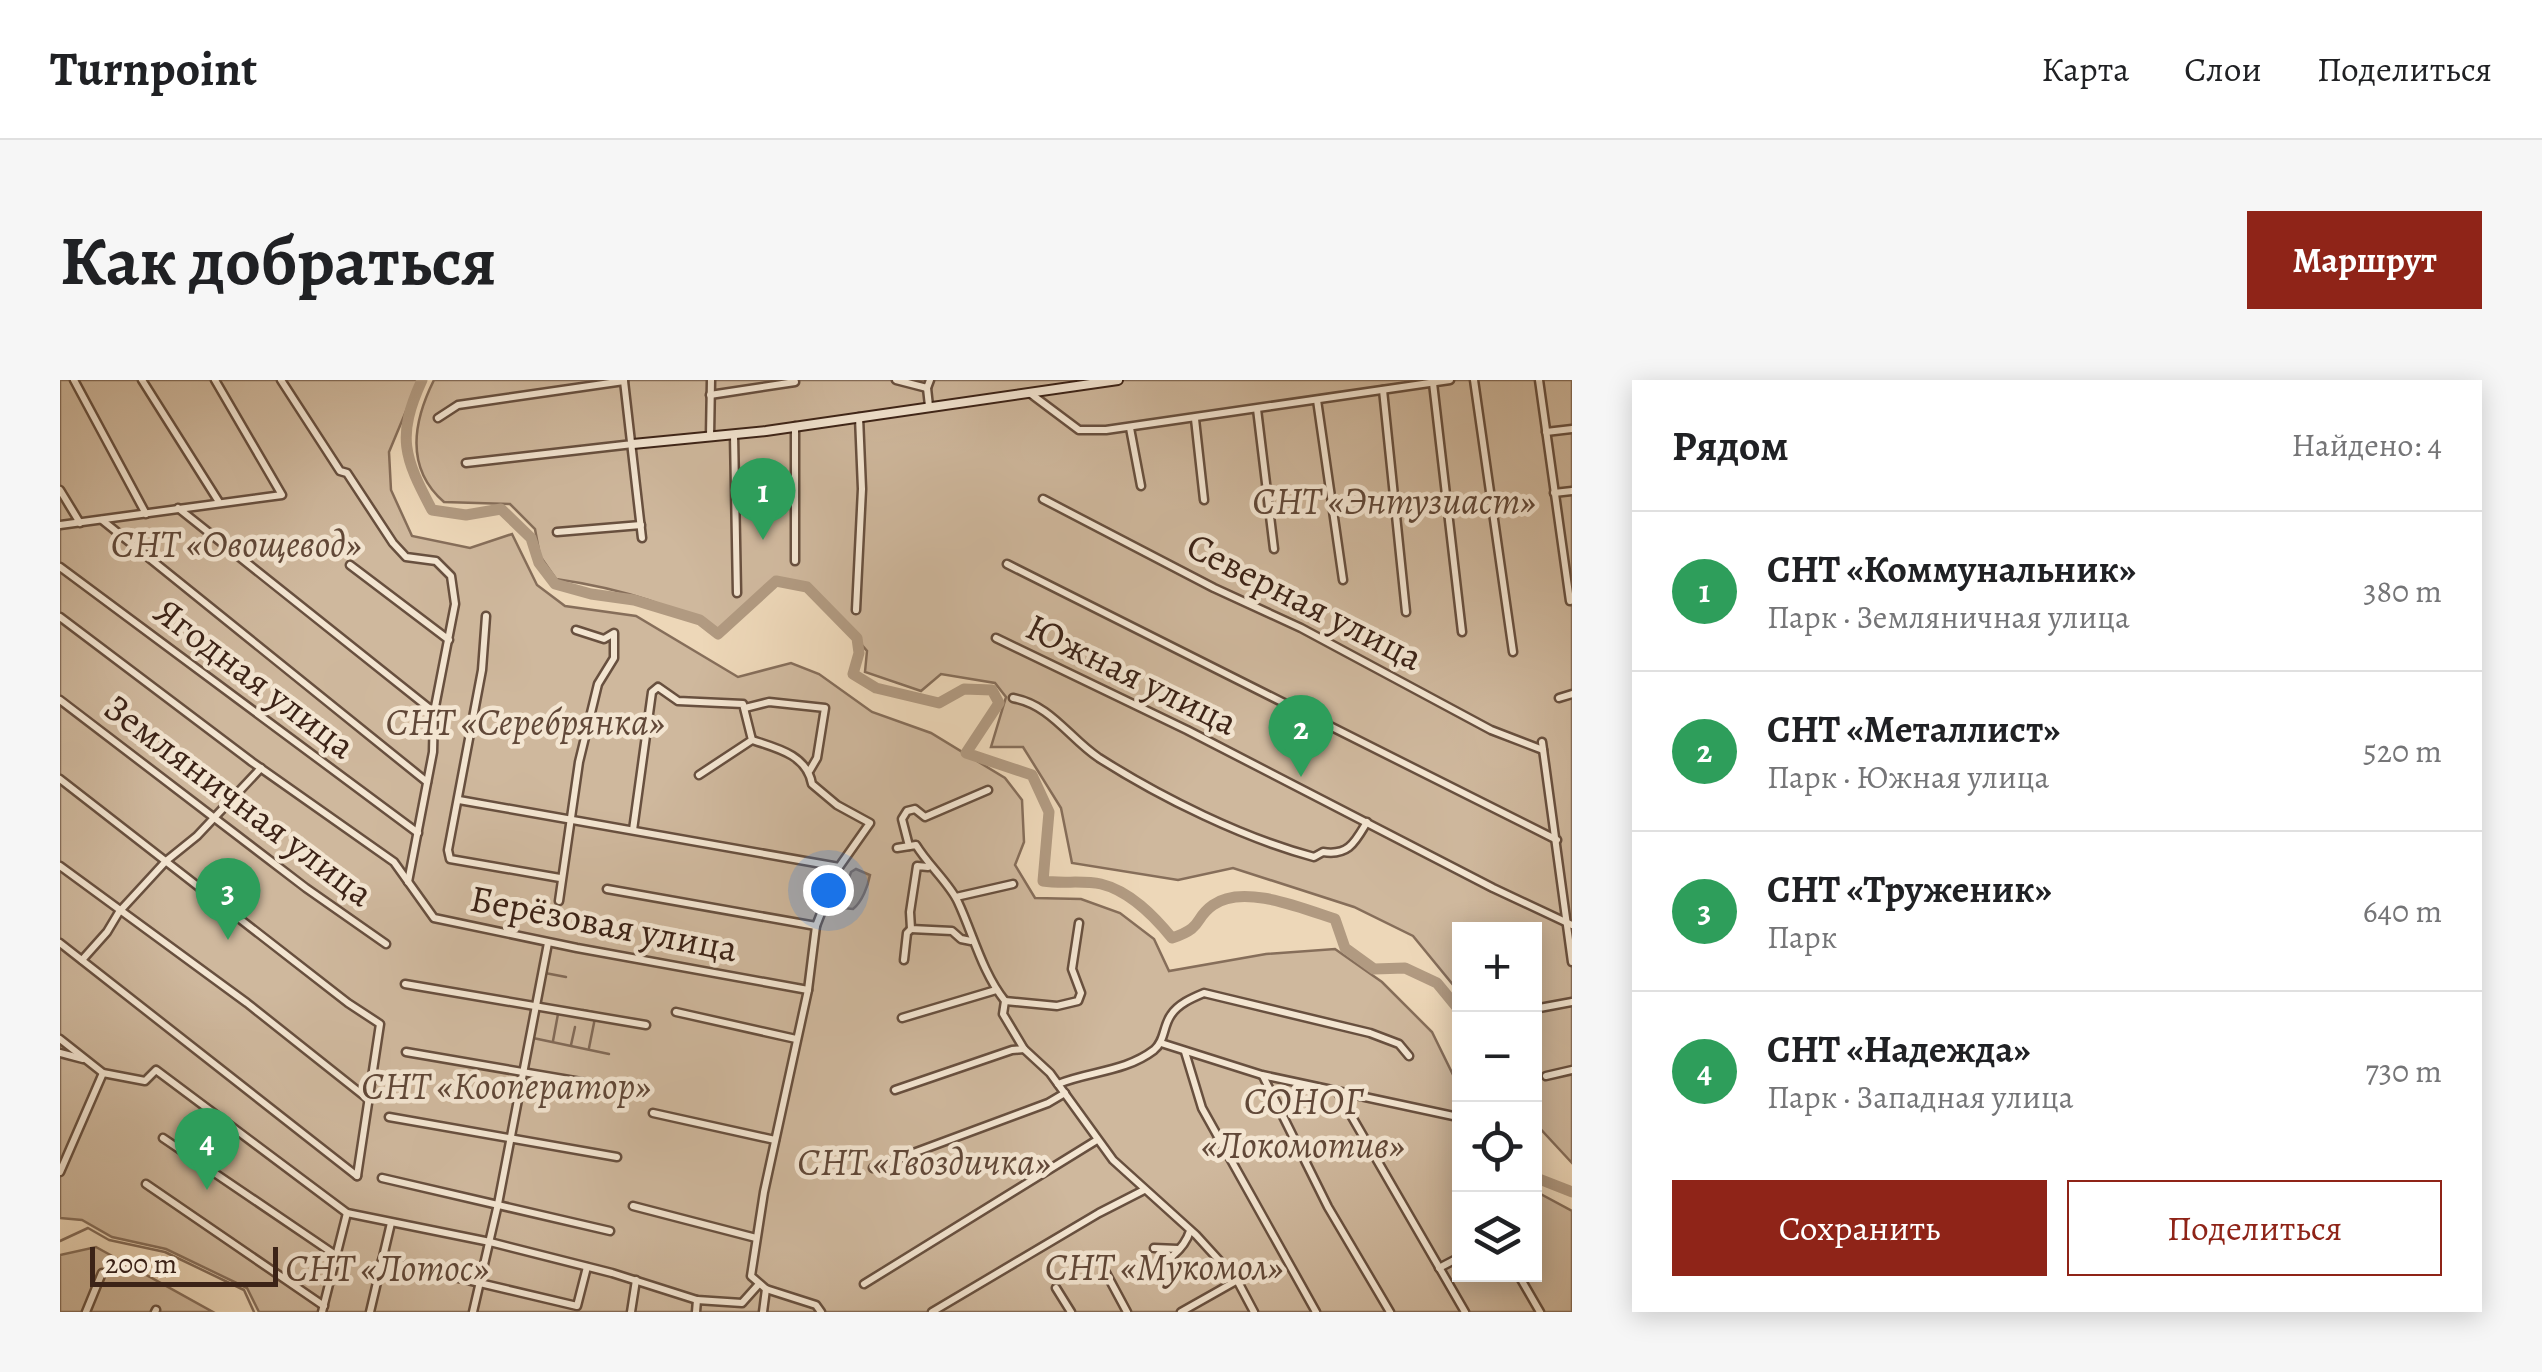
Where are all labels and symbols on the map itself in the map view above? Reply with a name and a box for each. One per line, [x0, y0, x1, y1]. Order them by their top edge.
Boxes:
pin: 1 [730, 458, 796, 540]
park label: СНТ «Энтузиаст» [1252, 475, 1536, 527]
park label: СНТ «Овощевод» [111, 518, 361, 570]
street label: Северная улица [1178, 519, 1432, 683]
street label: Ягодная улица [144, 585, 367, 771]
street label: Южная улица [1018, 600, 1247, 748]
street label: Земляничная улица [94, 681, 385, 919]
pin: 2 [1268, 694, 1334, 777]
park label: СНТ «Серебрянка» [386, 696, 665, 748]
pin: 3 [196, 858, 260, 940]
your location [803, 865, 854, 916]
street label: Берёзовая улица [466, 872, 743, 974]
park label: СНТ «Кооператор» [361, 1060, 651, 1112]
park label: СОНОГ «Локомотив» [1201, 1075, 1405, 1171]
pin: 4 [174, 1108, 240, 1190]
park label: СНТ «Гвоздичка» [797, 1136, 1051, 1188]
park label: СНТ «Мукомол» [1045, 1241, 1283, 1293]
scale bar [90, 1242, 278, 1286]
park label: СНТ «Лотос» [285, 1242, 489, 1294]

